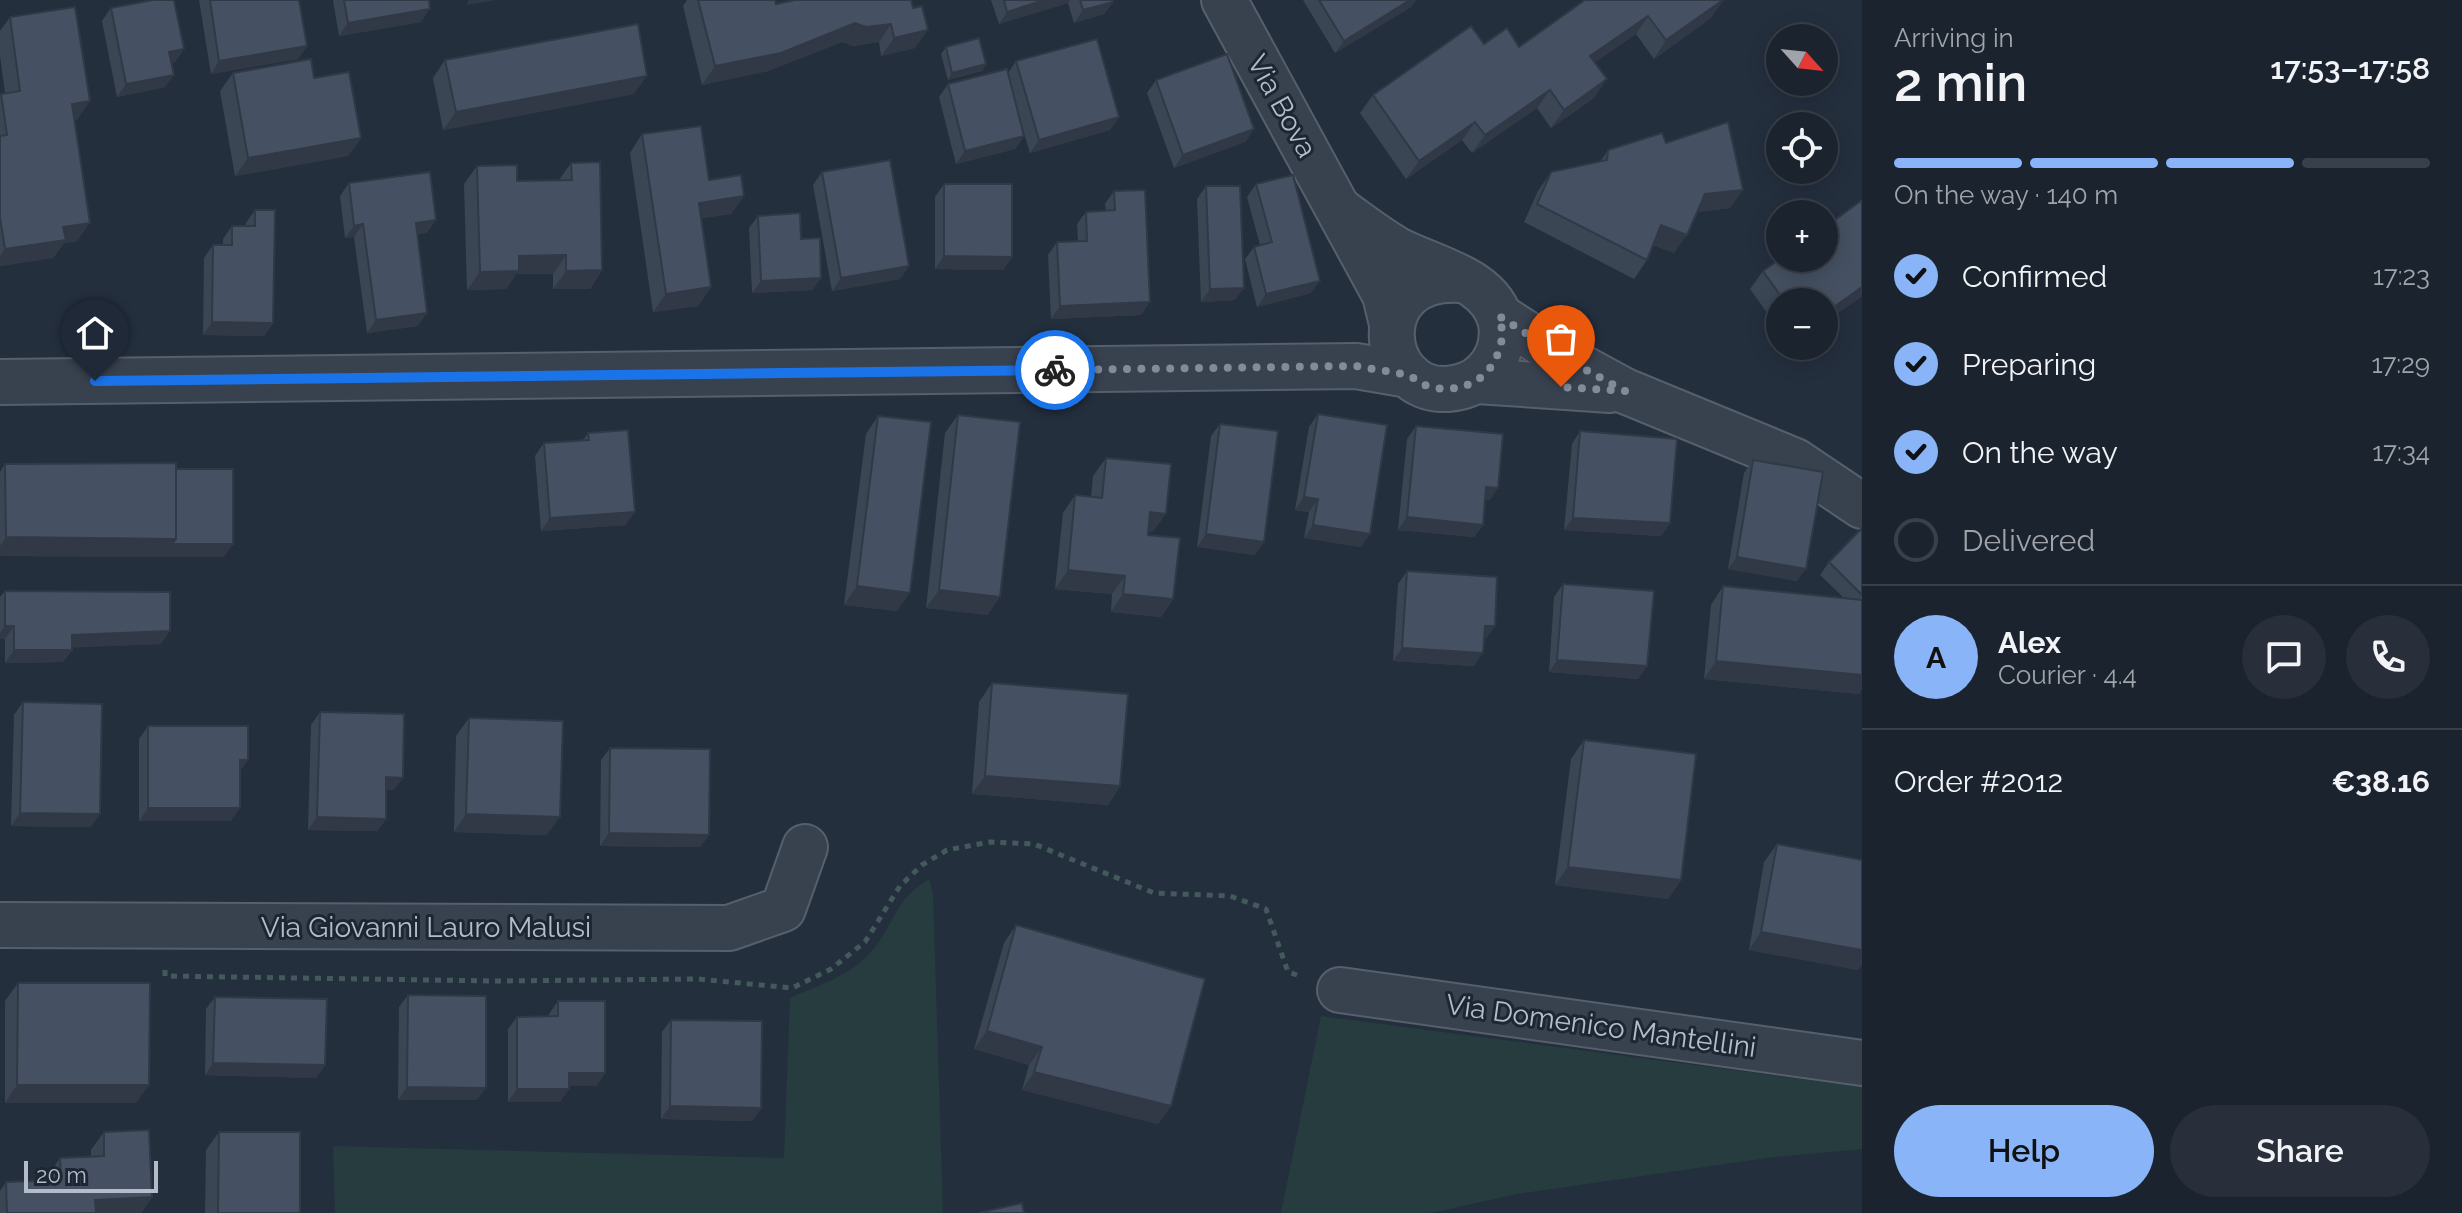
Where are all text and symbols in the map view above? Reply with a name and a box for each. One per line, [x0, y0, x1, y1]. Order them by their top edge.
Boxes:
text: Arriving in [1894, 23, 2014, 53]
north arrow [1766, 24, 1838, 96]
map controls [1766, 24, 1838, 360]
street label: Via Bova [1240, 49, 1324, 163]
text: 17:53–17:58 [2270, 51, 2430, 86]
text: 2 min [1894, 52, 2027, 113]
button: locate [1766, 112, 1838, 184]
text: On the way · 140 m [1894, 180, 2118, 210]
button: + [1766, 200, 1838, 272]
icon: check [1894, 254, 1938, 298]
text: Confirmed [1962, 259, 2107, 294]
text: 17:23 [2373, 261, 2430, 291]
button: − [1766, 288, 1838, 360]
pin [61, 299, 129, 381]
pin [1527, 305, 1595, 387]
icon: home [73, 311, 117, 355]
icon: bag [1539, 317, 1583, 361]
courier [1015, 330, 1095, 410]
icon: check [1894, 342, 1938, 386]
text: Preparing [1962, 347, 2096, 382]
icon: bike [1033, 348, 1077, 392]
text: 17:29 [2371, 349, 2430, 379]
icon: check [1894, 430, 1938, 474]
text: On the way [1962, 435, 2118, 470]
text: 17:34 [2372, 437, 2430, 467]
text: Delivered [1962, 523, 2095, 558]
button: chat [2242, 615, 2326, 699]
button: phone [2346, 615, 2430, 699]
text: Alex [1998, 625, 2061, 660]
text: A [1926, 640, 1946, 675]
text: Courier · 4.4 [1998, 660, 2137, 690]
text: Order #2012 [1894, 764, 2063, 799]
text: €38.16 [2331, 764, 2430, 799]
street label: Via Giovanni Lauro Malusi [261, 911, 591, 944]
street label: Via Domenico Mantellini [1444, 988, 1758, 1064]
button: Help [1894, 1105, 2154, 1197]
button: Share [2170, 1105, 2430, 1197]
scale bar [24, 1157, 158, 1193]
text: 20 m [36, 1162, 87, 1188]

